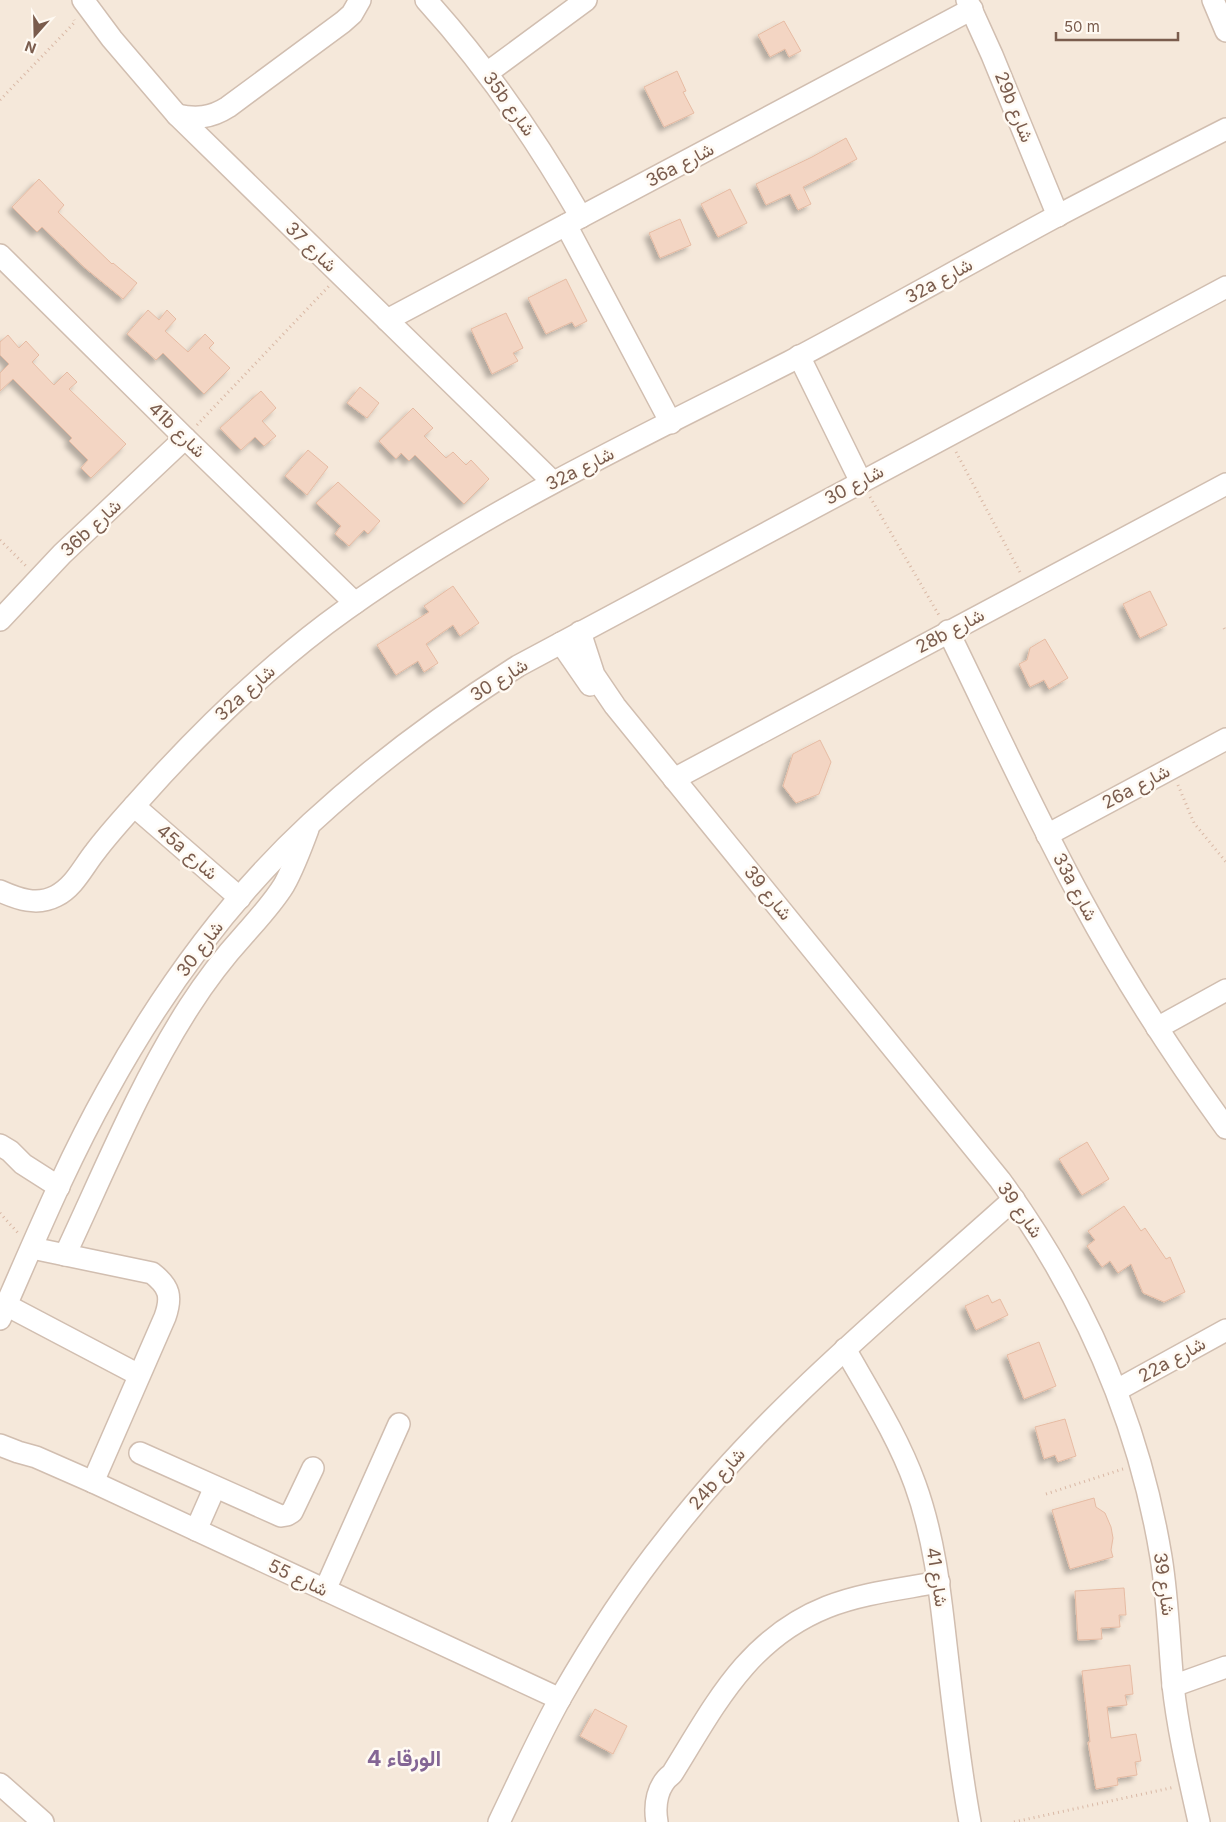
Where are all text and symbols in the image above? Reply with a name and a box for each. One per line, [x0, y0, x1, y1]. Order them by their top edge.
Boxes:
north arrow [10, 10, 60, 60]
scale bar [1056, 10, 1178, 42]
text: 50 m [1064, 17, 1100, 36]
text: N [22, 38, 38, 57]
street label: 35b شارع [477, 67, 540, 141]
street label: 29b شارع [989, 68, 1038, 146]
street label: 36a شارع [642, 138, 718, 193]
street label: شارع 37 [280, 217, 341, 277]
street label: 32a شارع [902, 254, 977, 309]
street label: 41b شارع [143, 397, 210, 463]
street label: 32a شارع [542, 443, 618, 496]
street label: شارع 30 [821, 460, 888, 511]
street label: 36b شارع [56, 495, 126, 562]
street label: 28b شارع [912, 604, 988, 659]
street label: شارع 30 [466, 654, 532, 707]
street label: 32a شارع [210, 660, 280, 726]
street label: 26a شارع [1098, 760, 1174, 815]
street label: 45a شارع [151, 819, 222, 885]
street label: 33a شارع [1047, 849, 1102, 925]
street label: شارع 39 [739, 861, 797, 925]
street label: شارع 30 [172, 917, 229, 982]
street label: شارع 39 [992, 1178, 1047, 1243]
street label: 22a شارع [1135, 1333, 1210, 1388]
street label: 24b شارع [684, 1444, 751, 1515]
street label: شارع 41 [920, 1546, 953, 1608]
street label: شارع 39 [1148, 1551, 1179, 1617]
street label: شارع 55 [264, 1555, 331, 1602]
district label: الورقاء 4 [367, 1745, 441, 1772]

